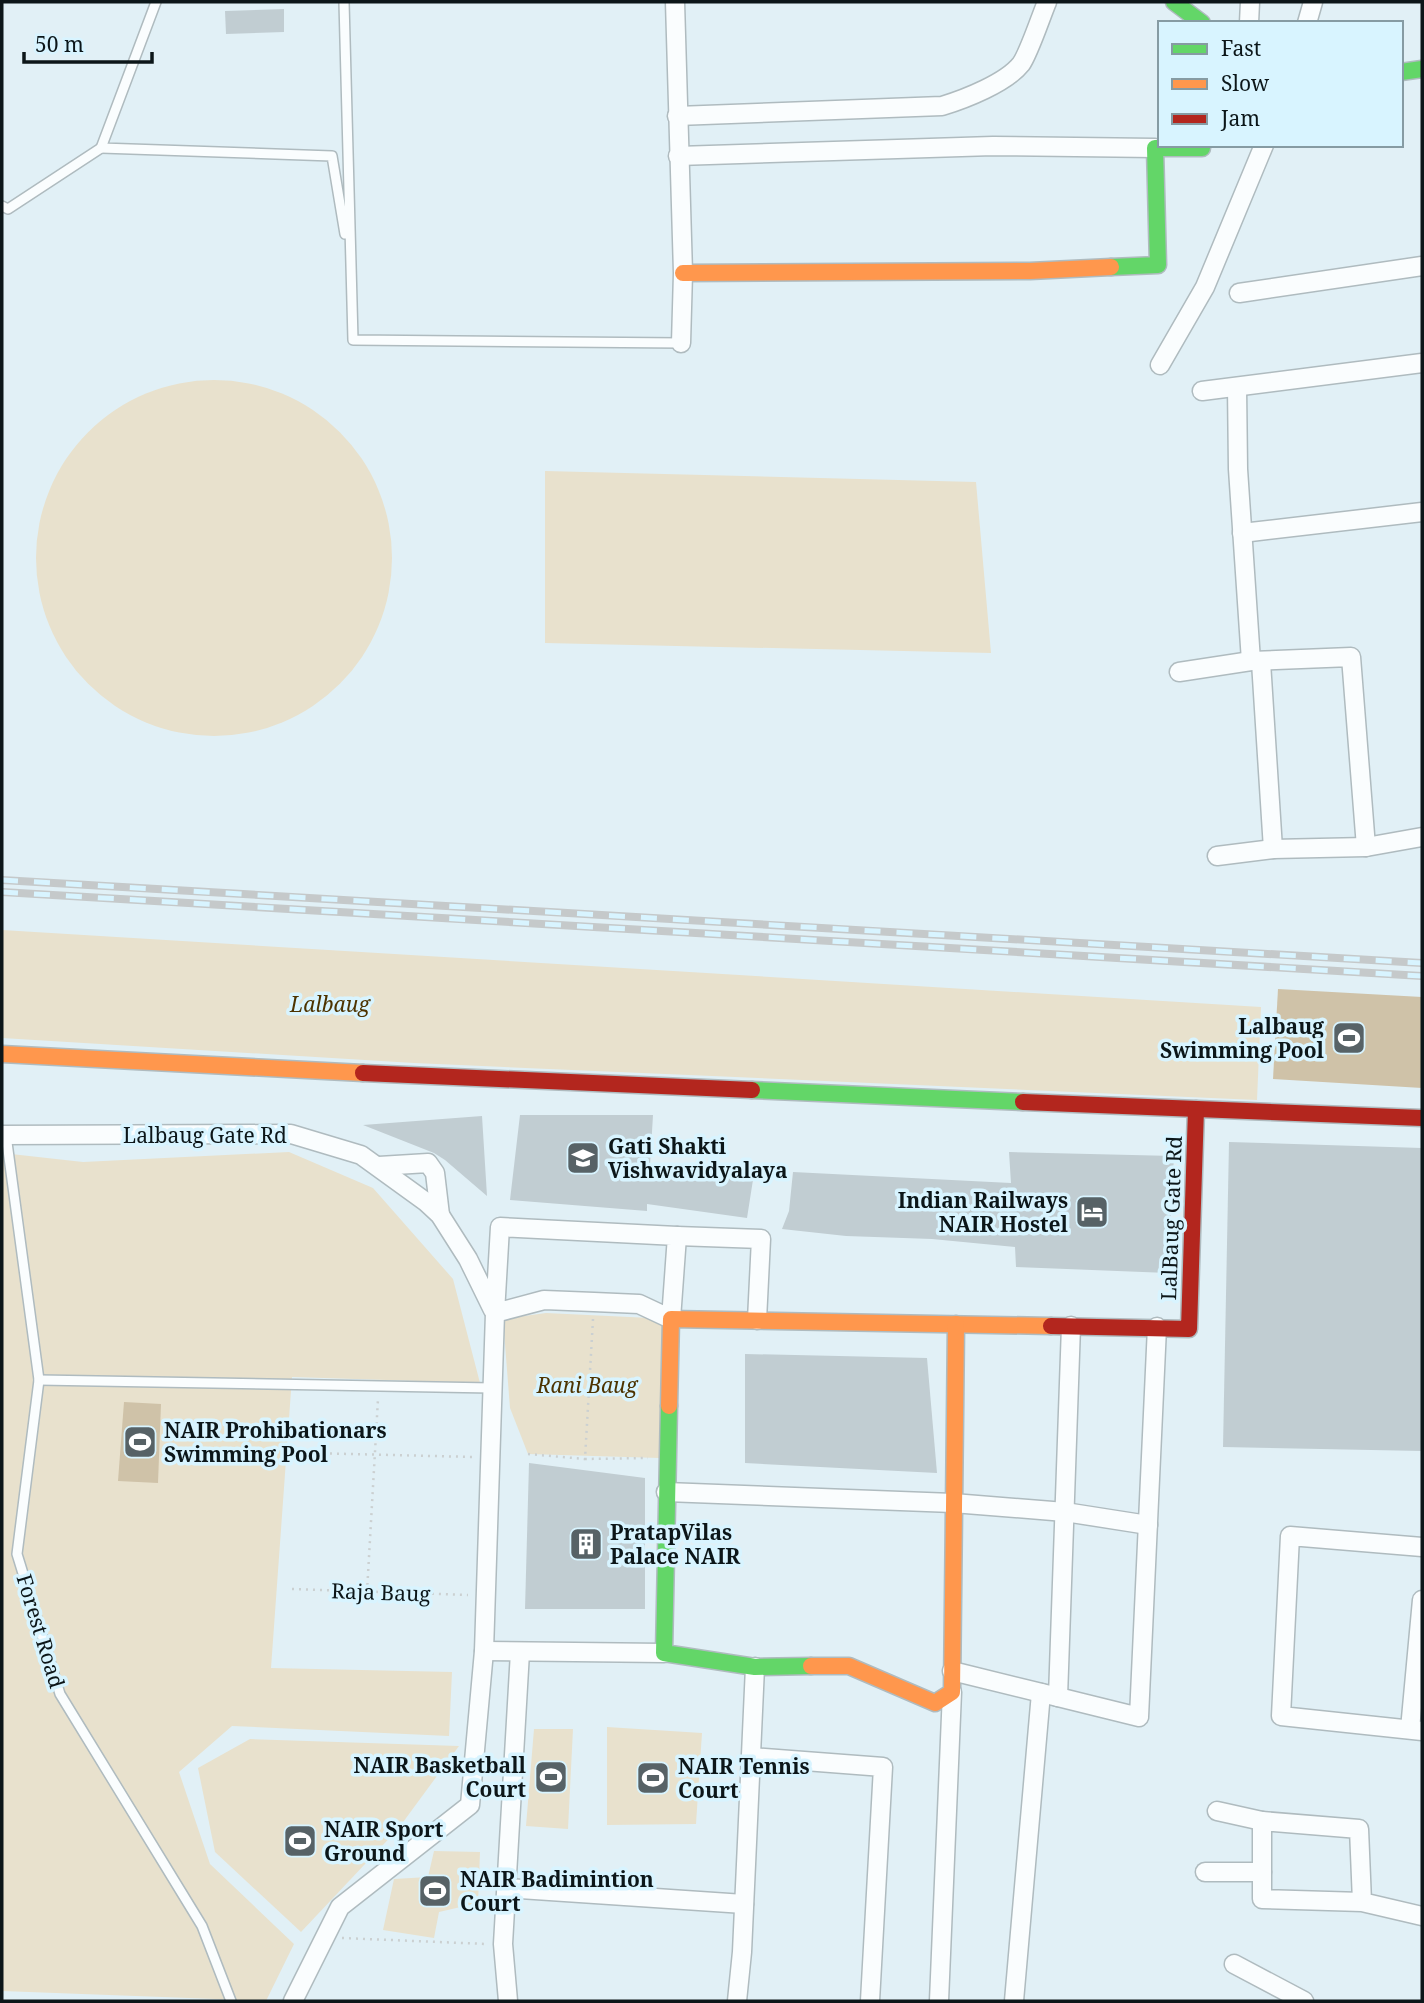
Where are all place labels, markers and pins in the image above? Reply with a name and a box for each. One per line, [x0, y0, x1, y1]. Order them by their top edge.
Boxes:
place label: Lalbaug Swimming Pool [1160, 1012, 1325, 1064]
sports icon: Lalbaug Swimming Pool [1330, 1019, 1368, 1057]
place label: Gati Shakti Vishwavidyalaya [608, 1132, 788, 1184]
school or university icon: Gati Shakti Vishwavidyalaya [564, 1139, 602, 1177]
place label: Indian Railways NAIR Hostel [898, 1186, 1069, 1238]
hotel icon: Indian Railways NAIR Hostel [1073, 1193, 1111, 1231]
place label: NAIR Prohibationars Swimming Pool [164, 1416, 387, 1468]
sports icon: NAIR Prohibationars Swimming Pool [121, 1423, 159, 1461]
place label: PratapVilas Palace NAIR [610, 1518, 741, 1570]
building icon: PratapVilas Palace NAIR [567, 1525, 605, 1563]
place label: NAIR Basketball Court [354, 1751, 527, 1803]
place label: NAIR Tennis Court [678, 1752, 810, 1804]
sports icon: NAIR Basketball Court [532, 1758, 570, 1796]
sports icon: NAIR Tennis Court [634, 1759, 672, 1797]
place label: NAIR Sport Ground [324, 1815, 444, 1867]
sports icon: NAIR Sport Ground [281, 1822, 319, 1860]
place label: NAIR Badimintion Court [460, 1865, 654, 1917]
sports icon: NAIR Badimintion Court [416, 1872, 454, 1910]

